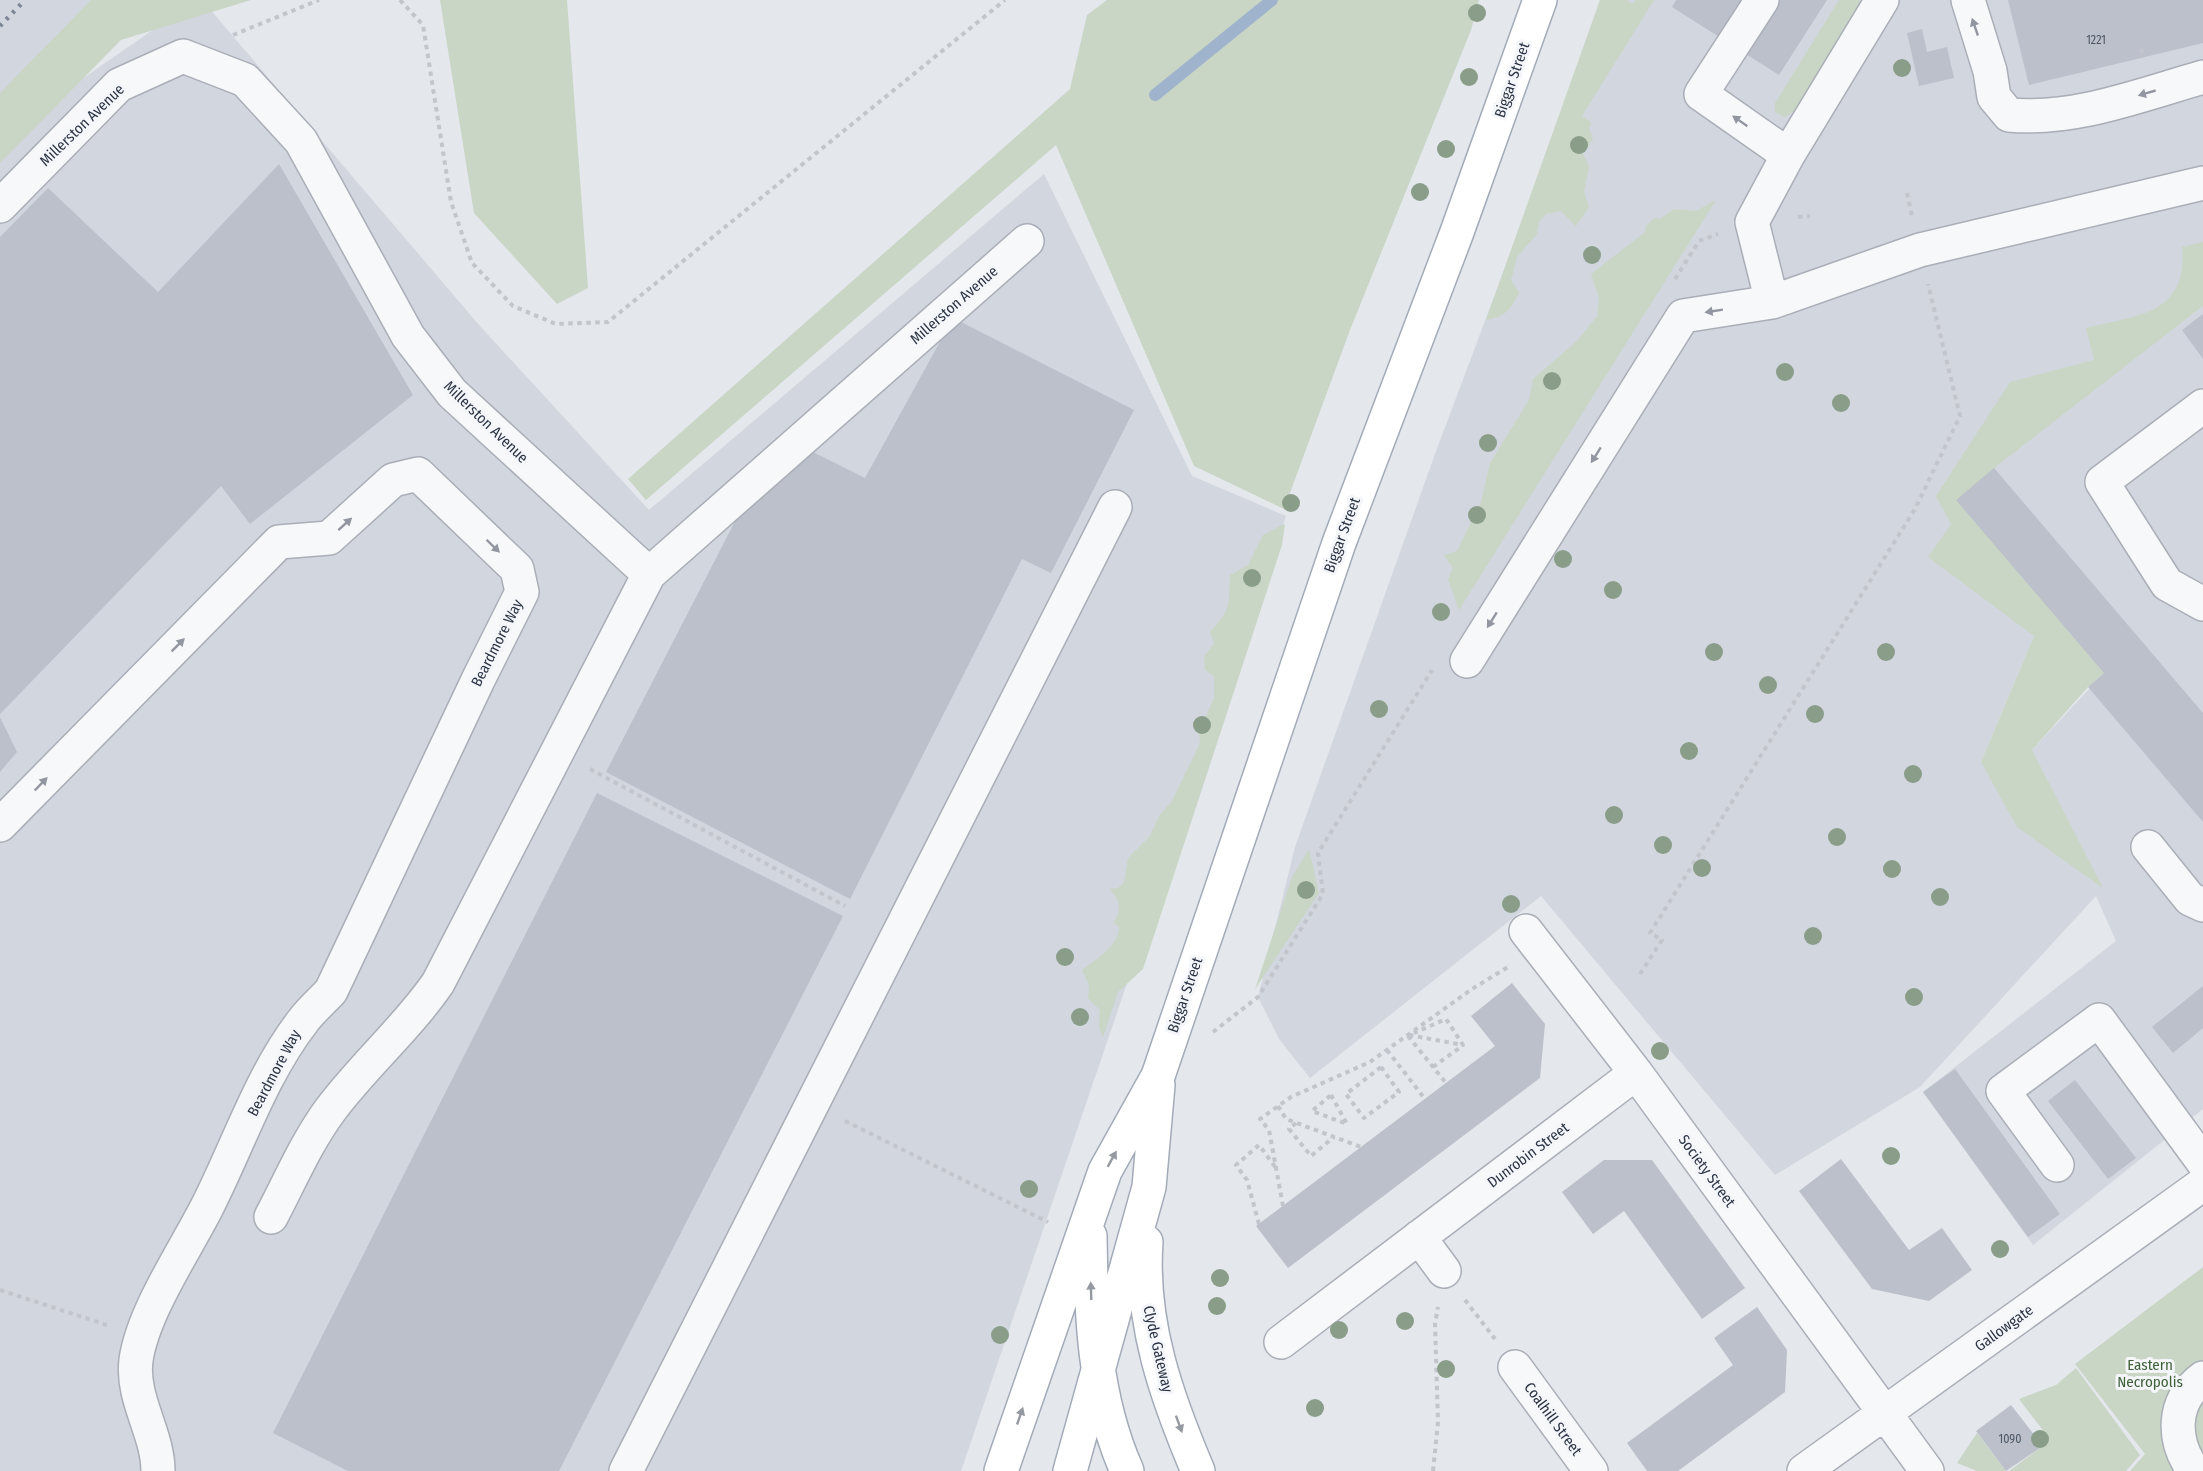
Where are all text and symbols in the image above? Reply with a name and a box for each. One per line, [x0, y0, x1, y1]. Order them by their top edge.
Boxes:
one-way arrow [1969, 18, 1979, 36]
house number: 1221 [2086, 33, 2106, 47]
street label: Biggar Street [1491, 40, 1533, 120]
street label: Millerston Avenue [36, 80, 128, 170]
one-way arrow [2138, 89, 2156, 98]
one-way arrow [1733, 115, 1749, 127]
street label: Millerston Avenue [907, 262, 1001, 348]
one-way arrow [1704, 307, 1723, 316]
street label: Millerston Avenue [440, 377, 532, 467]
one-way arrow [1591, 447, 1602, 463]
street label: Biggar Street [1320, 495, 1364, 575]
one-way arrow [337, 518, 352, 531]
one-way arrow [485, 538, 499, 552]
street label: Beardmore Way [467, 596, 527, 690]
one-way arrow [1487, 612, 1498, 628]
one-way arrow [170, 638, 184, 652]
one-way arrow [34, 776, 48, 791]
street label: Biggar Street [1164, 955, 1206, 1035]
street label: Beardmore Way [244, 1026, 304, 1119]
street label: Dunrobin Street [1484, 1118, 1572, 1191]
street label: Society Street [1675, 1131, 1739, 1211]
one-way arrow [1106, 1150, 1116, 1167]
one-way arrow [1087, 1281, 1096, 1300]
street label: Gallowgate [1971, 1301, 2037, 1355]
street label: Clyde Gateway [1139, 1304, 1177, 1394]
park label: Eastern Necropolis [2117, 1356, 2183, 1391]
street label: Coalhill Street [1520, 1379, 1586, 1459]
one-way arrow [1016, 1407, 1025, 1425]
one-way arrow [1175, 1415, 1185, 1433]
house number: 1090 [1999, 1432, 2021, 1446]

